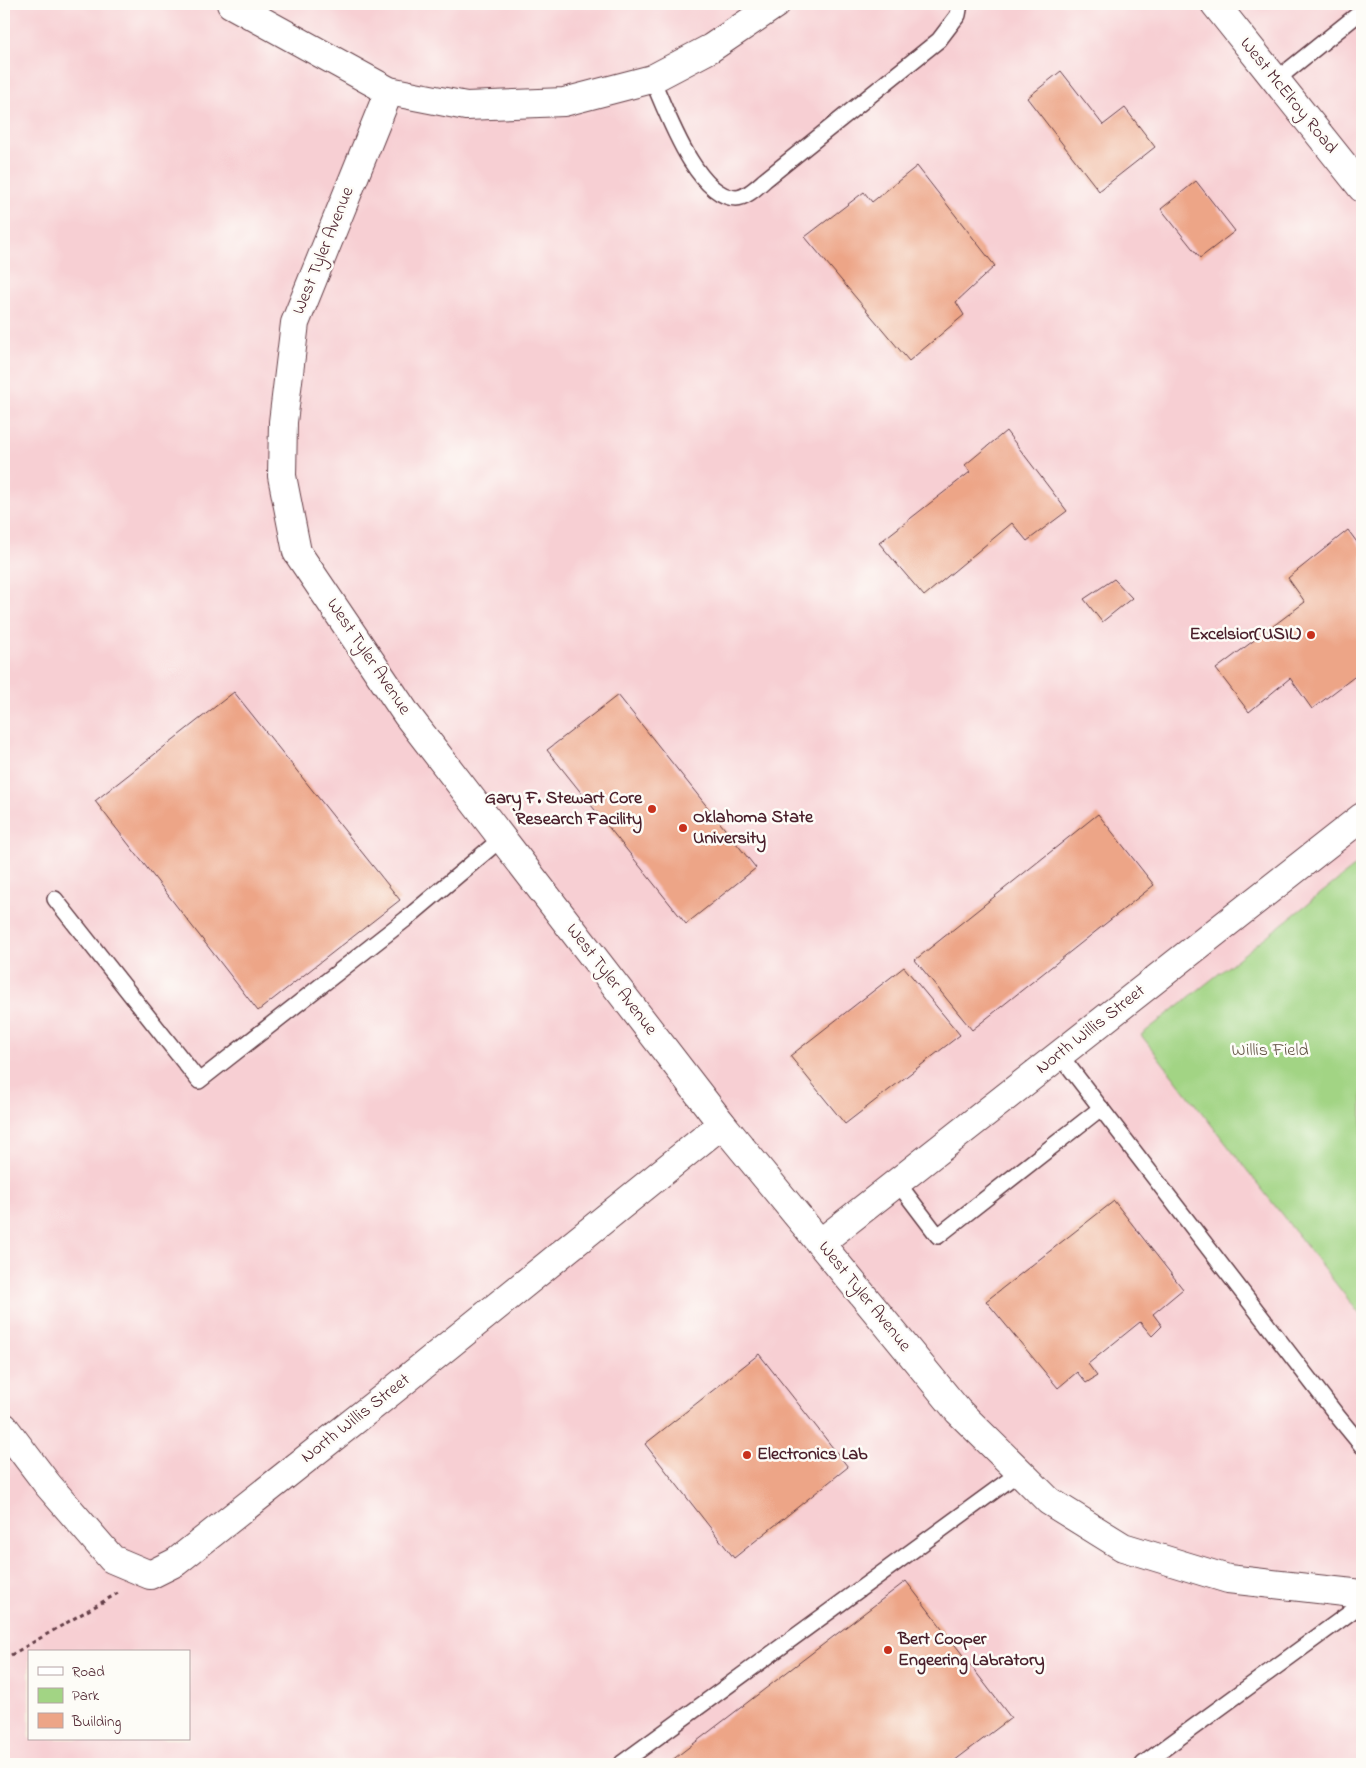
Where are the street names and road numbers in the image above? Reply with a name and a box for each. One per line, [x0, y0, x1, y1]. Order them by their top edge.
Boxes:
street label: West McElroy Road [1233, 32, 1343, 160]
street label: West Tyler Avenue [287, 182, 362, 319]
street label: West Tyler Avenue [319, 594, 417, 721]
street label: West Tyler Avenue [559, 919, 664, 1042]
street label: North Willis Street [1031, 979, 1151, 1081]
street label: West Tyler Avenue [811, 1236, 917, 1359]
street label: North Willis Street [296, 1368, 416, 1470]

